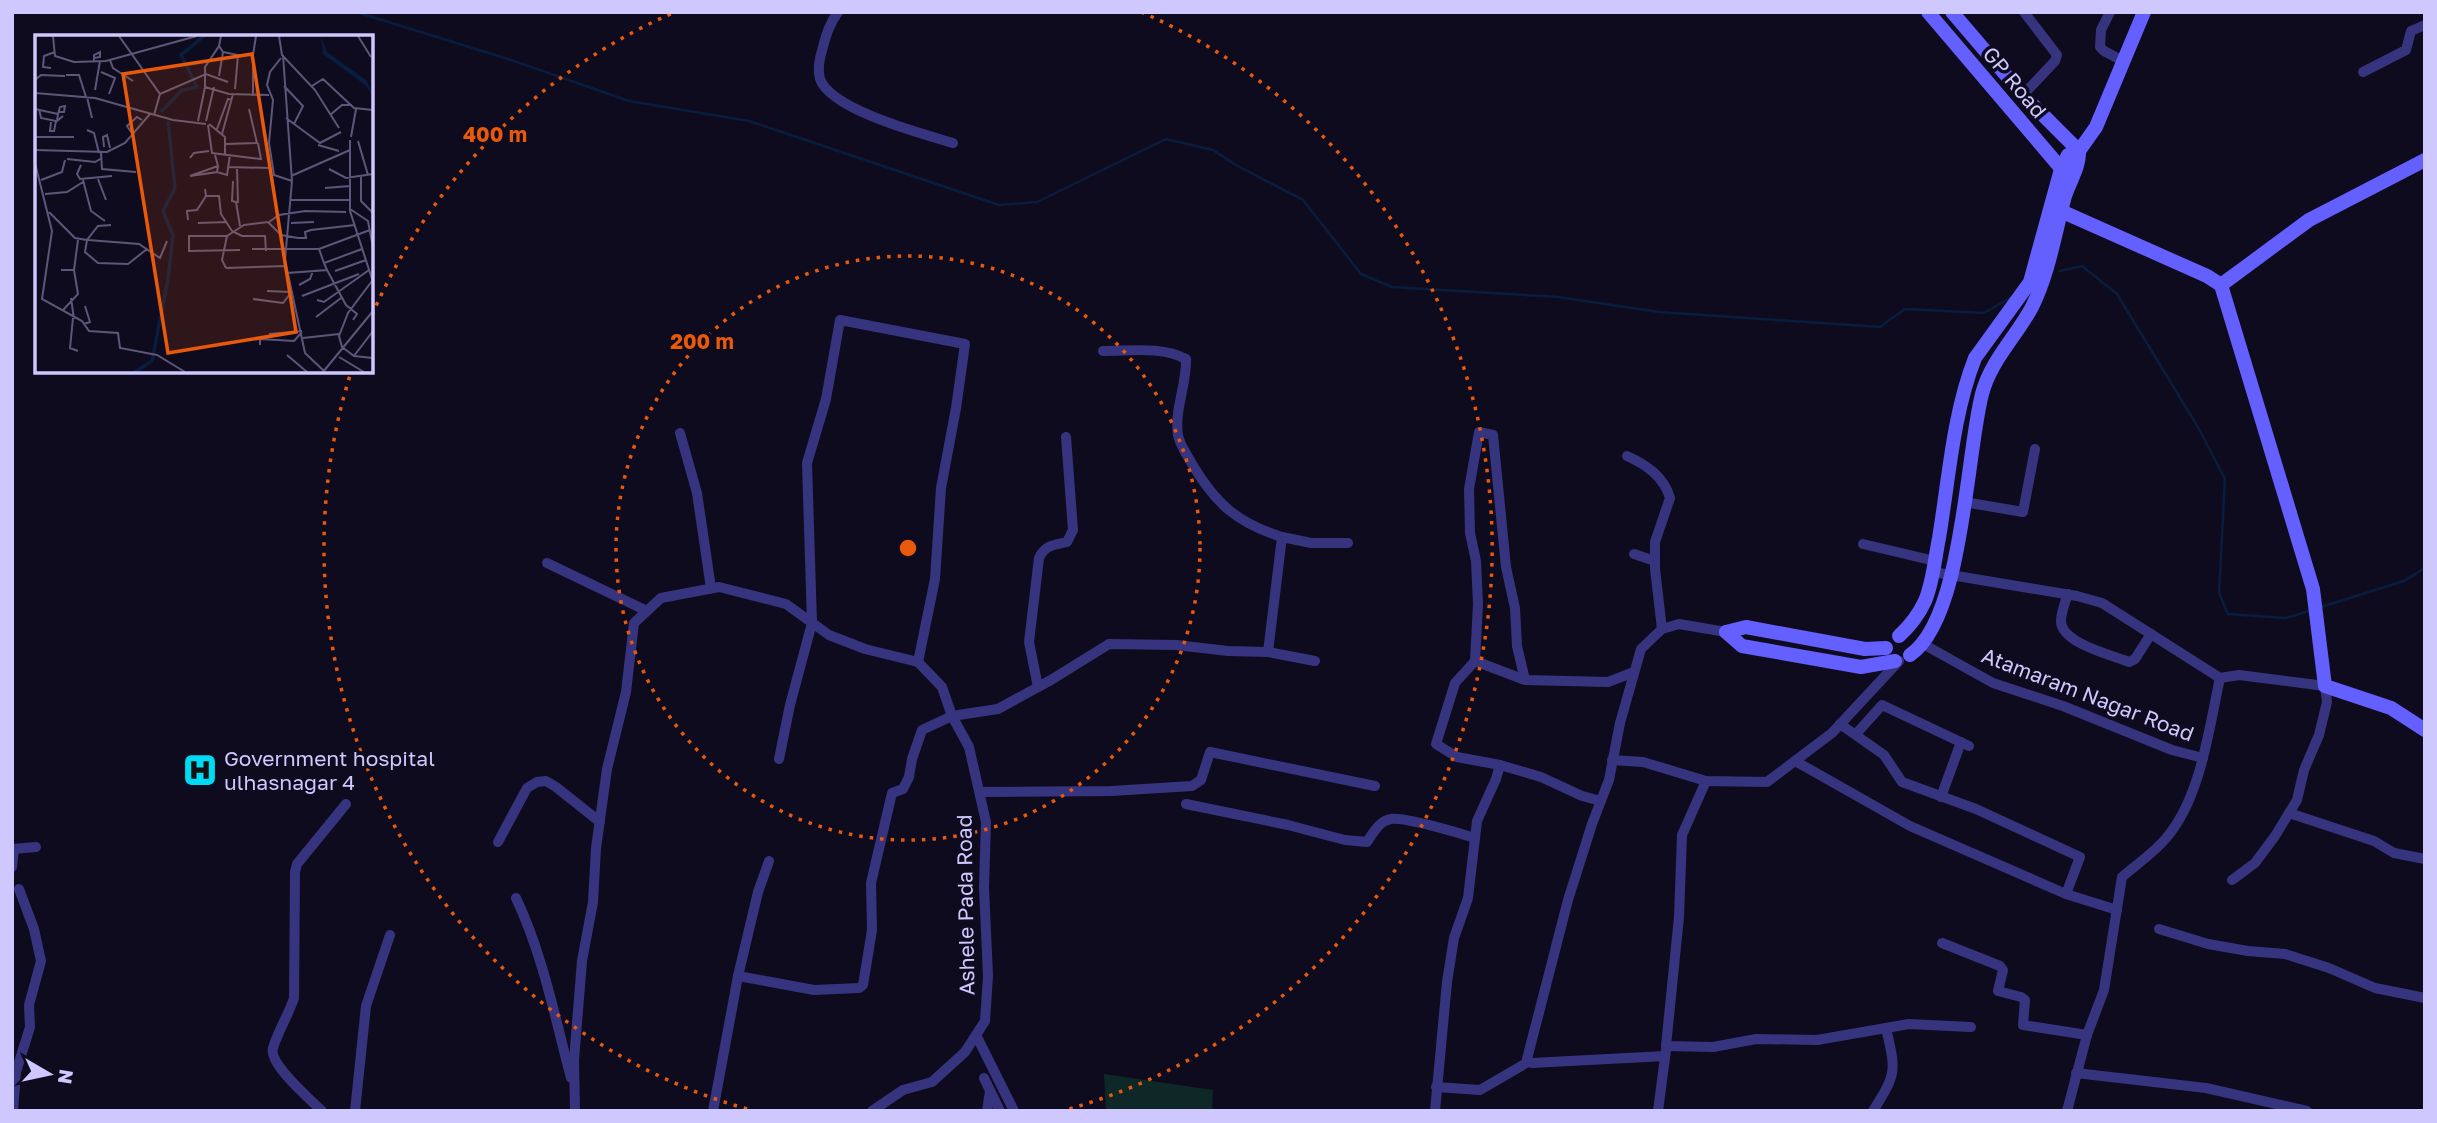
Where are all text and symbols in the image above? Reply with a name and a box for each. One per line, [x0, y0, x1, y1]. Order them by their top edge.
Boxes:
inset map [35, 35, 373, 373]
street label: GP Road [1978, 41, 2052, 123]
text: 400 m [463, 121, 527, 147]
text: 200 m [670, 328, 734, 354]
centre of rings [896, 536, 920, 560]
street label: Atamaram Nagar Road [1978, 642, 2198, 746]
place label: Government hospital ulhasnagar 4 [224, 745, 435, 795]
hospital icon: Government hospital ulhasnagar 4 [181, 751, 219, 789]
street label: Ashele Pada Road [950, 814, 980, 996]
north arrow [14, 1039, 84, 1109]
text: N [54, 1068, 79, 1086]

